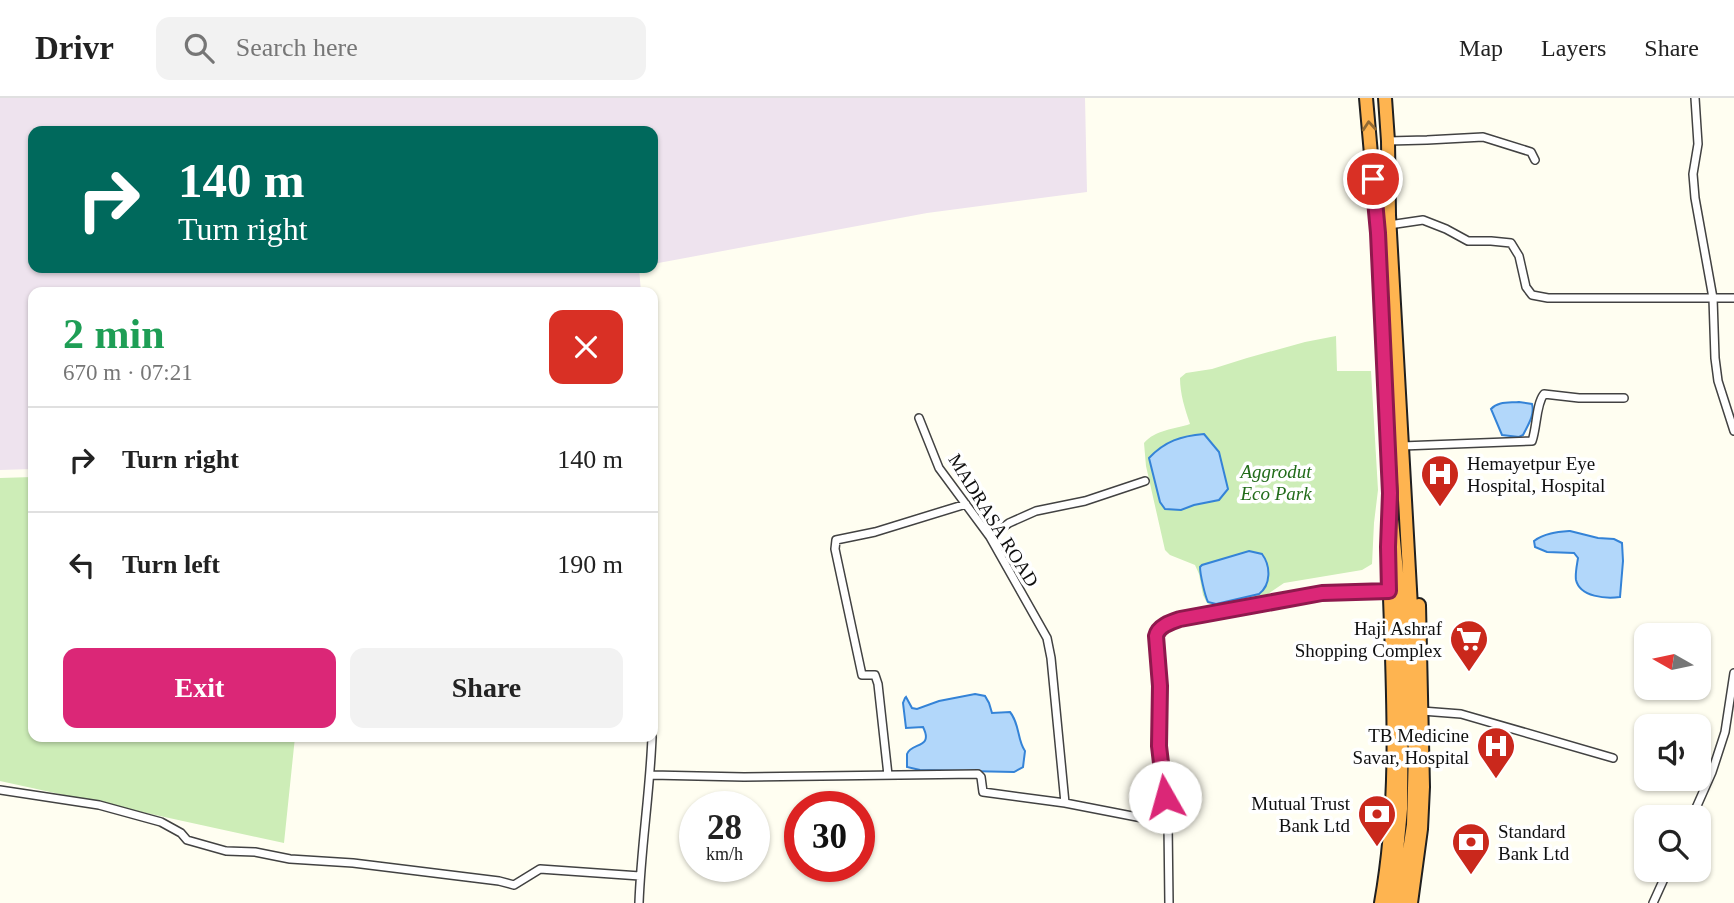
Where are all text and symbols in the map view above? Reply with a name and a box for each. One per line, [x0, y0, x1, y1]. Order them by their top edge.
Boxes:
search box [156, 17, 646, 80]
icon: search [180, 29, 218, 67]
text: Drivr [35, 30, 114, 66]
text: Search here [236, 33, 358, 62]
text: Map [1459, 35, 1503, 61]
text: Layers [1541, 35, 1606, 61]
text: Share [1644, 35, 1699, 61]
one-way arrow [1362, 120, 1377, 131]
pin [1343, 149, 1403, 209]
text: 140 m [178, 153, 305, 208]
icon: right [63, 154, 154, 245]
icon: arrive [1354, 160, 1392, 198]
text: Turn right [178, 211, 308, 247]
button: close [549, 310, 623, 384]
text: 2 min [63, 311, 165, 357]
text: 670 m · 07:21 [63, 360, 193, 385]
icon: right [63, 441, 101, 479]
text: Turn right [122, 445, 239, 474]
text: 140 m [557, 445, 623, 474]
street label: MADRASA ROAD [944, 450, 1043, 591]
hospital icon: Hemayetpur Eye Hospital, Hospital [1419, 453, 1461, 508]
place label: Hemayetpur Eye Hospital, Hospital [1467, 453, 1605, 496]
park label: Aggrodut Eco Park [1238, 461, 1312, 504]
icon: left [63, 546, 101, 584]
text: Turn left [122, 550, 220, 579]
text: 190 m [557, 550, 623, 579]
place label: Haji Ashraf Shopping Complex [1295, 618, 1443, 661]
supermarket icon: Haji Ashraf Shopping Complex [1448, 618, 1490, 673]
north arrow [1634, 623, 1712, 700]
map controls [1634, 623, 1711, 882]
button: Exit [63, 648, 336, 728]
button: Share [350, 648, 623, 728]
button: sound [1634, 714, 1711, 791]
place label: TB Medicine Savar, Hospital [1353, 725, 1469, 768]
hospital icon: TB Medicine Savar, Hospital [1475, 725, 1517, 780]
position arrow [1128, 760, 1202, 834]
speed limit sign: 30 [784, 791, 875, 882]
place label: Mutual Trust Bank Ltd [1251, 793, 1351, 836]
bank icon: Mutual Trust Bank Ltd [1356, 793, 1398, 848]
button: search [1634, 805, 1711, 882]
text: 28 [707, 808, 742, 847]
bank icon: Standard Bank Ltd [1450, 821, 1492, 876]
place label: Standard Bank Ltd [1498, 821, 1570, 864]
text: km/h [706, 844, 743, 864]

